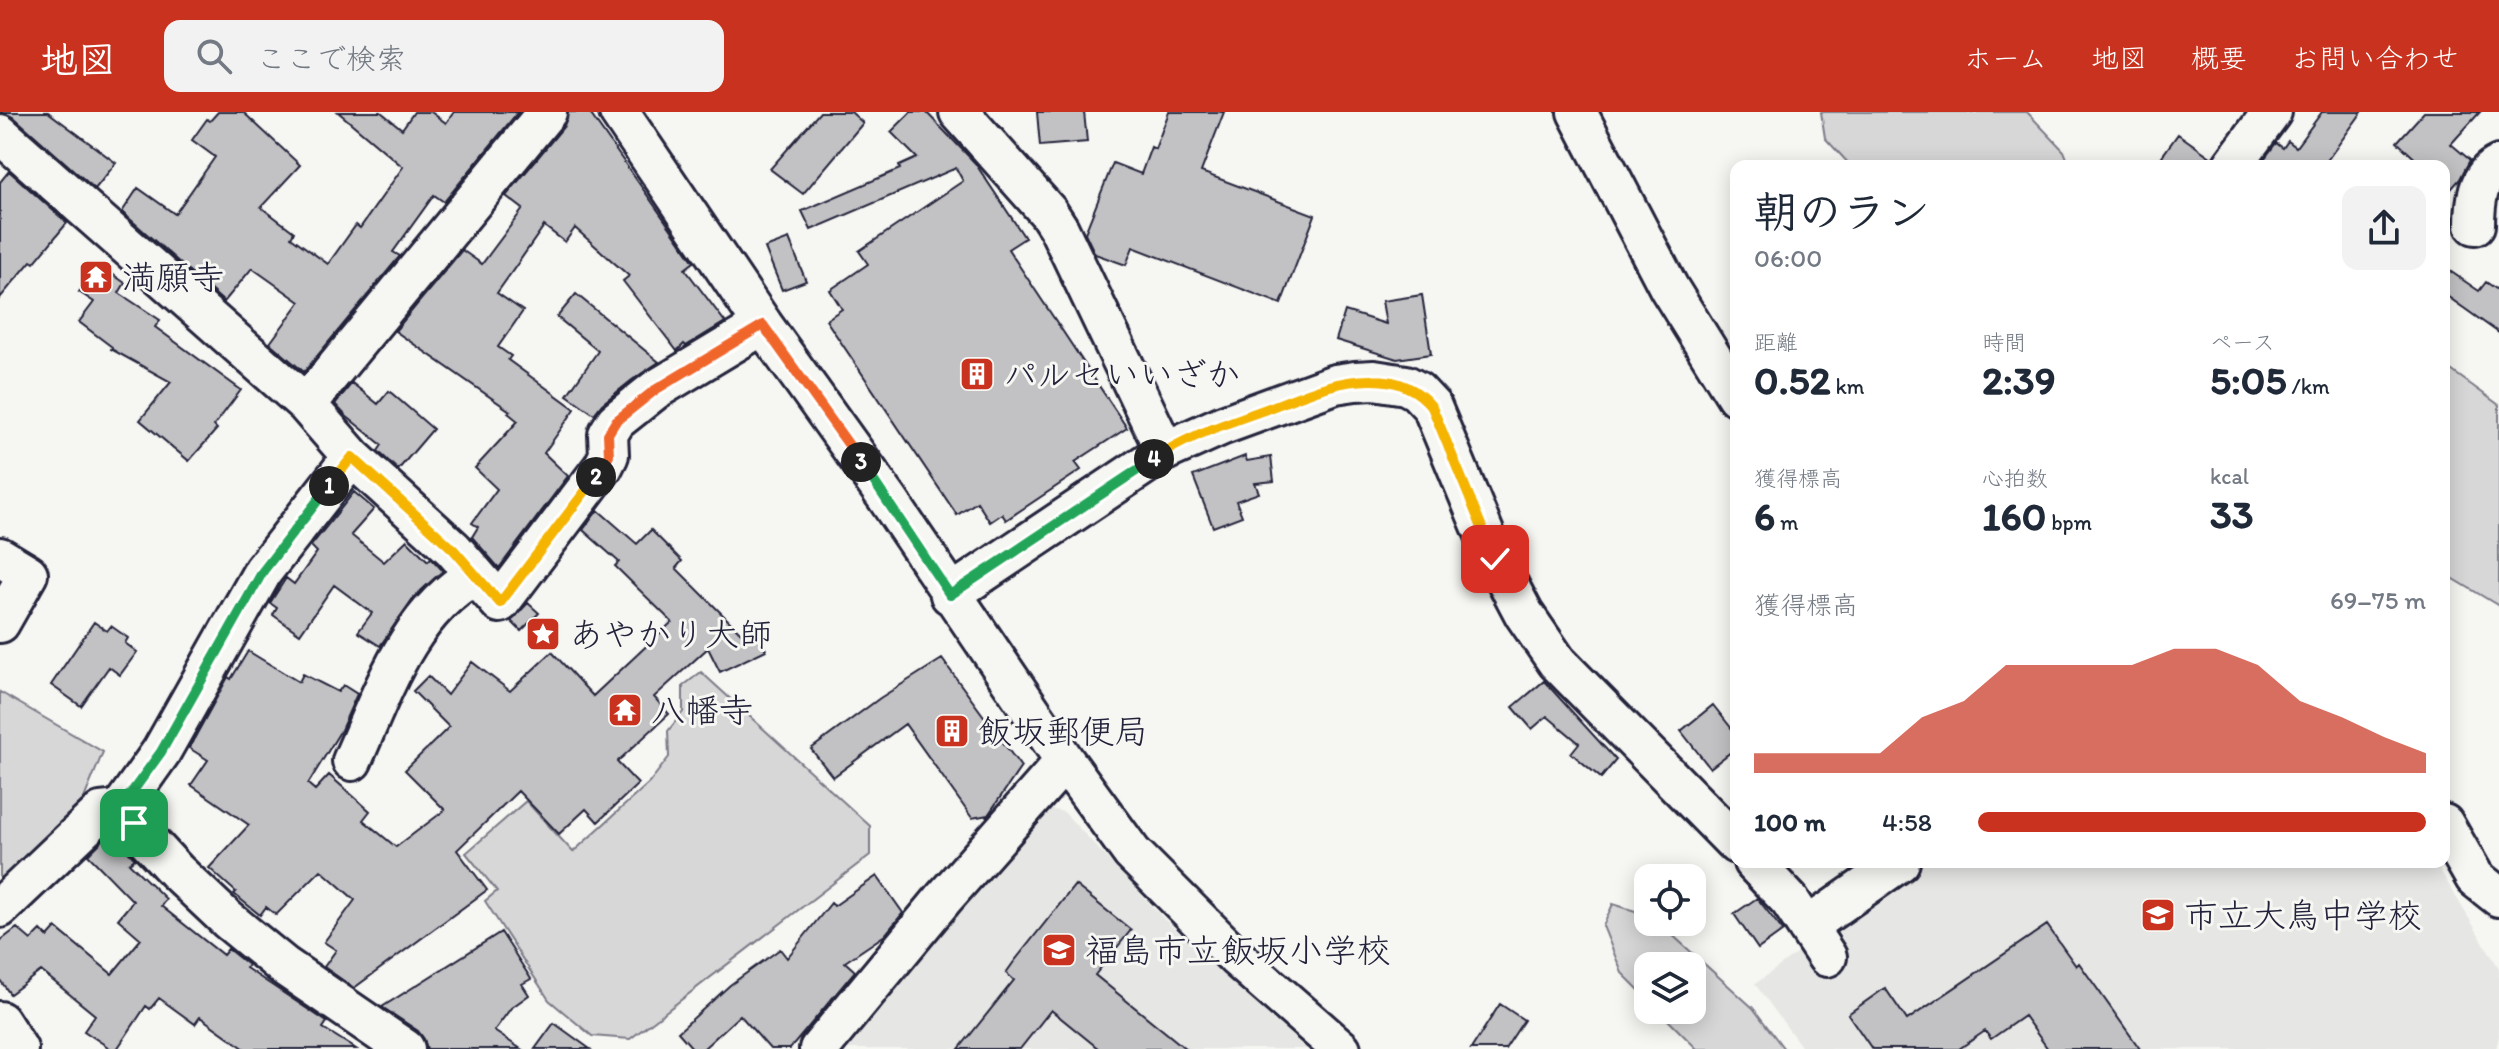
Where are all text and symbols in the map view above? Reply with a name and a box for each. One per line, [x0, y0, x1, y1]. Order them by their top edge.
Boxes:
search box [164, 20, 724, 92]
icon: search [192, 34, 236, 78]
text: 地図 [40, 37, 116, 83]
text: ここで検索 [256, 40, 406, 77]
text: ホーム [1964, 41, 2047, 75]
text: 地図 [2091, 41, 2147, 75]
text: 概要 [2191, 41, 2247, 75]
text: お問い合わせ [2291, 41, 2459, 75]
text: 朝のラン [1754, 185, 1930, 238]
button: share [2342, 186, 2426, 270]
text: 06:00 [1754, 242, 1822, 274]
place label: 満願寺 [122, 257, 224, 298]
temple icon: 満願寺 [77, 258, 115, 296]
text: 距離 [1754, 329, 1798, 356]
text: 時間 [1982, 329, 2026, 356]
text: ペース [2210, 329, 2275, 356]
place label: パルセいいざか [1003, 354, 1240, 395]
building icon: パルセいいざか [958, 355, 996, 393]
text: 0.52 [1754, 356, 1831, 404]
text: 2:39 [1982, 356, 2056, 404]
text: 5:05 [2210, 356, 2286, 404]
text: km [1831, 373, 1865, 400]
text: /km [2286, 373, 2330, 400]
pin: 4 [1134, 439, 1174, 479]
pin: 3 [841, 442, 881, 482]
text: 4 [1147, 445, 1161, 472]
text: 3 [855, 448, 867, 475]
pin: 2 [576, 457, 616, 497]
text: 2 [590, 463, 602, 490]
text: kcal [2210, 463, 2249, 490]
text: 獲得標高 [1754, 465, 1842, 492]
text: 心拍数 [1982, 465, 2048, 492]
pin: 1 [309, 466, 349, 506]
text: 1 [324, 472, 334, 499]
text: 33 [2210, 490, 2254, 538]
text: 6 [1754, 492, 1775, 540]
text: 160 [1982, 492, 2046, 540]
text: m [1775, 509, 1799, 536]
text: bpm [2046, 509, 2092, 536]
pin [1461, 525, 1529, 593]
icon: check [1473, 537, 1517, 581]
text: 69–75 m [2330, 584, 2426, 616]
text: 獲得標高 [1754, 589, 1858, 621]
place label: あやかり大師 [569, 614, 773, 655]
place icon: あやかり大師 [524, 615, 562, 653]
place label: 八幡寺 [651, 690, 753, 731]
temple icon: 八幡寺 [606, 691, 644, 729]
place label: 飯坂郵便局 [978, 711, 1148, 752]
building icon: 飯坂郵便局 [933, 712, 971, 750]
pin [100, 789, 168, 857]
icon: arrive [112, 801, 156, 845]
text: 100 m [1754, 806, 1826, 838]
text: 4:58 [1882, 806, 1932, 838]
map controls [1634, 864, 1706, 1024]
button: locate [1634, 864, 1706, 936]
place label: 市立大鳥中学校 [2184, 895, 2422, 936]
school or university icon: 市立大鳥中学校 [2139, 896, 2177, 934]
place label: 福島市立飯坂小学校 [1085, 930, 1391, 971]
school or university icon: 福島市立飯坂小学校 [1040, 931, 1078, 969]
button: layers [1634, 952, 1706, 1024]

